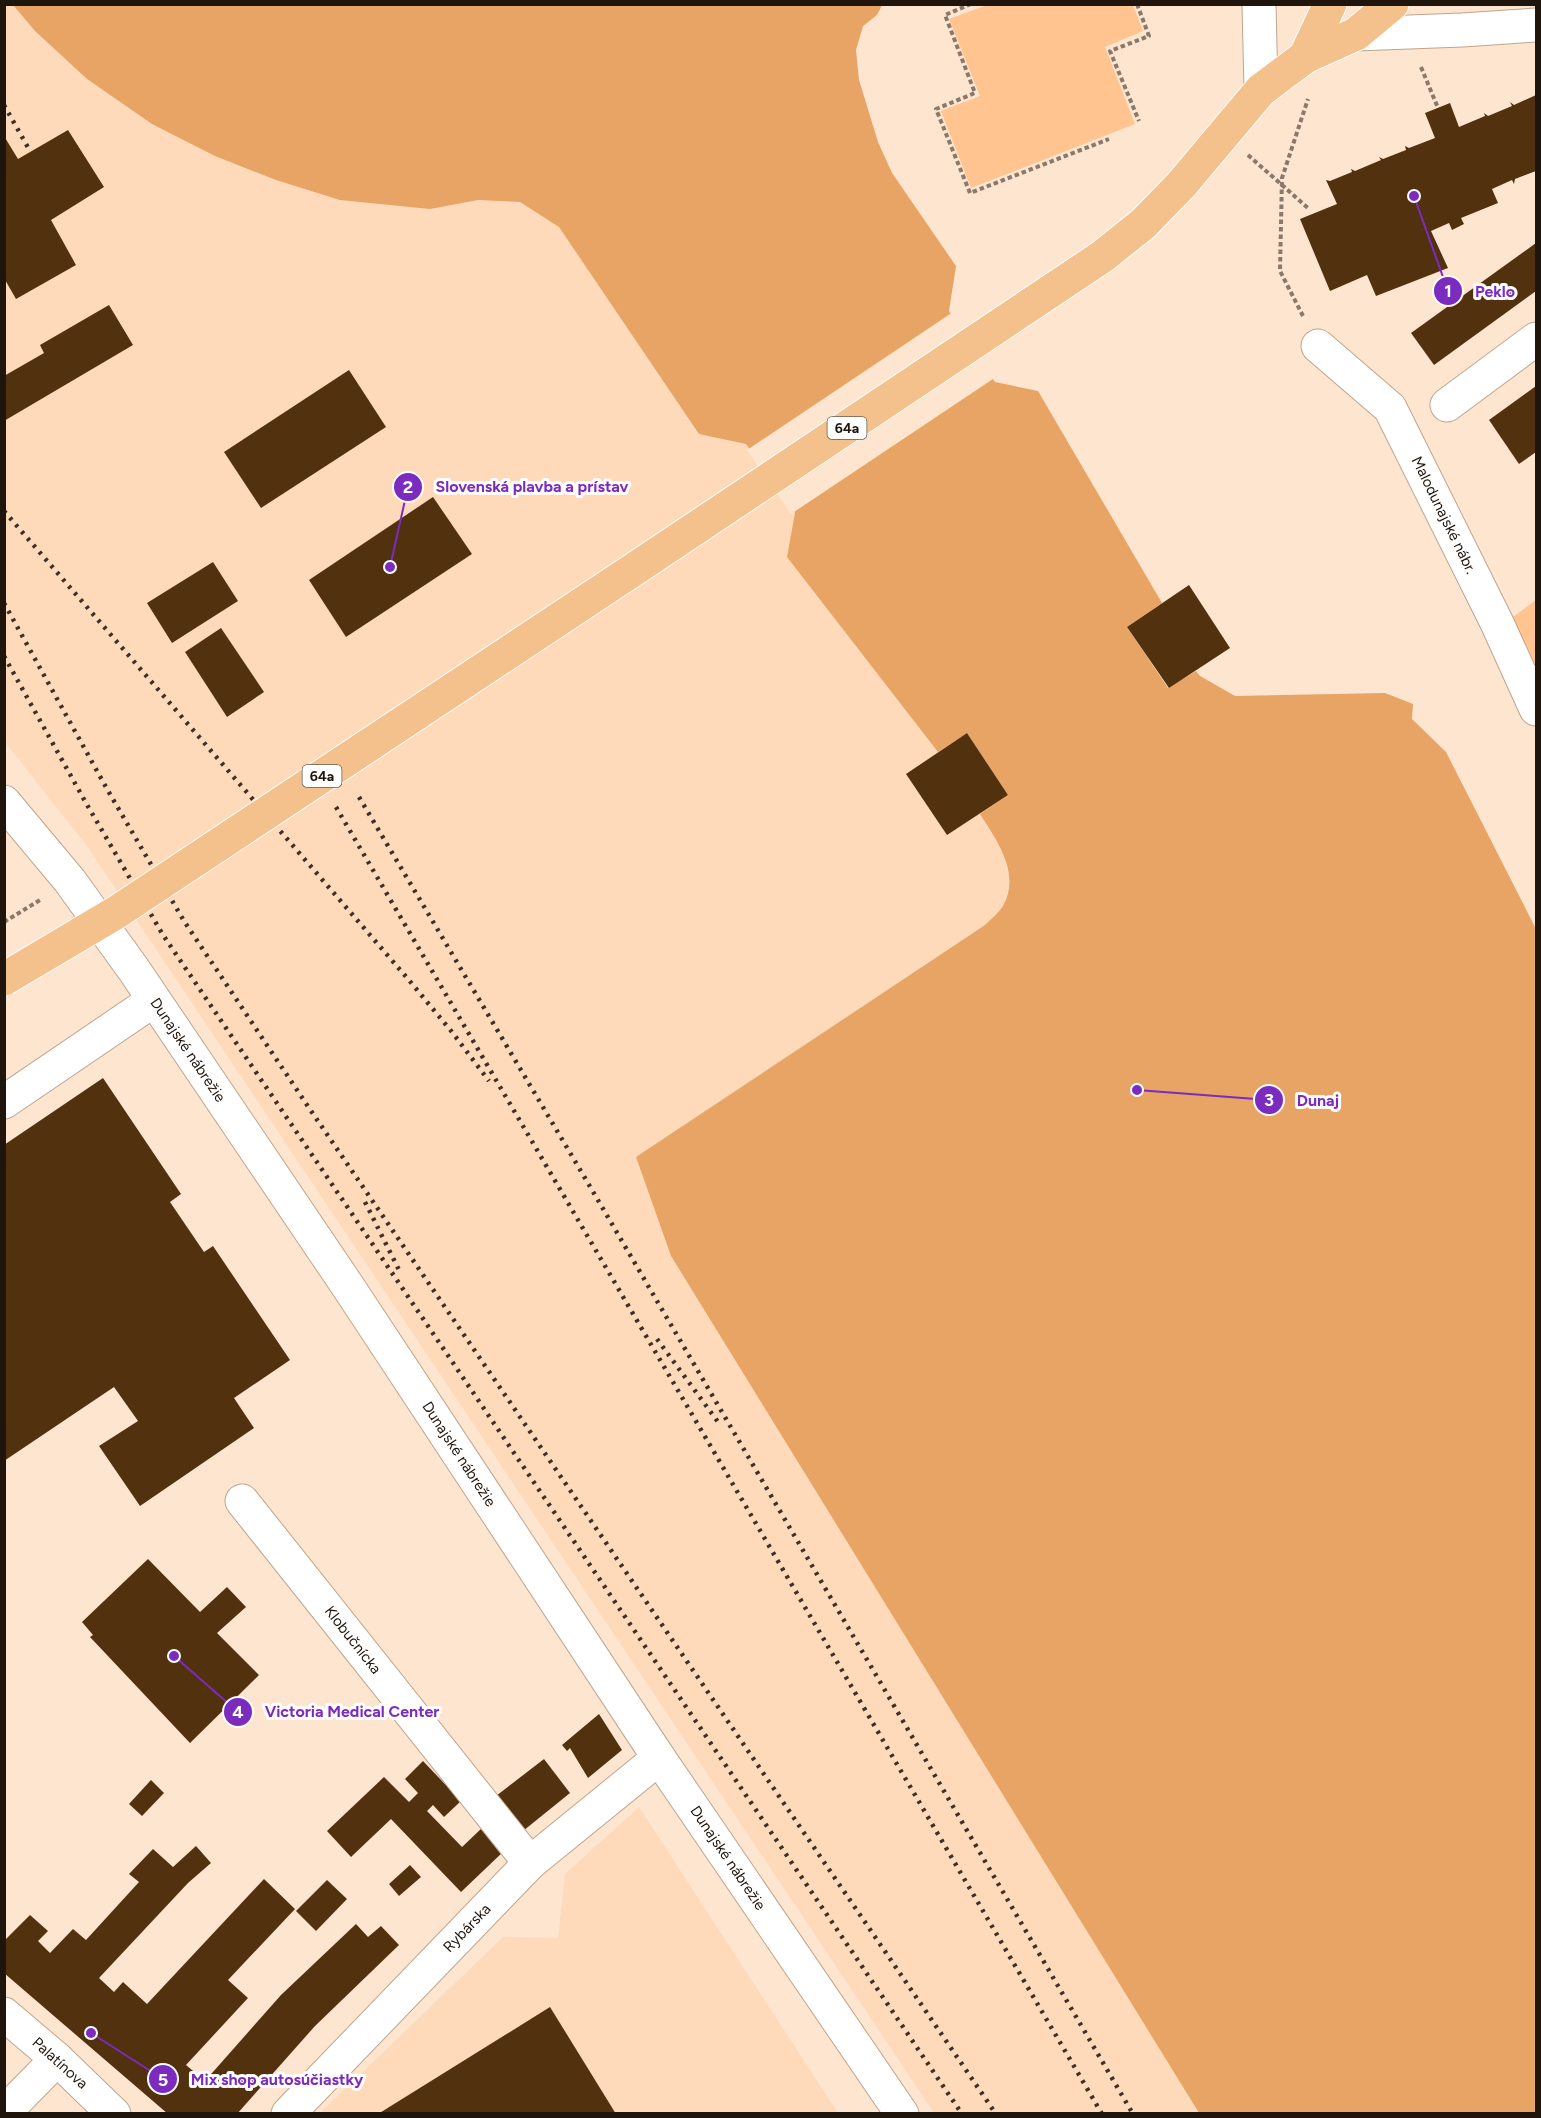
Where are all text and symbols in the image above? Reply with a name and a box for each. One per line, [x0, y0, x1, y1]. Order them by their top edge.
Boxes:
callout: Peklo [1433, 274, 1528, 308]
text: 1 [1444, 280, 1452, 302]
text: Peklo [1475, 282, 1515, 301]
road number: 64a [828, 417, 866, 439]
street label: Malodunajské nábr. [1408, 453, 1480, 577]
callout: Slovenská plavba a prístav [393, 470, 640, 504]
text: 2 [403, 476, 413, 498]
text: Slovenská plavba a prístav [436, 477, 629, 496]
road number: 64a [302, 765, 342, 787]
street label: Dunajské nábrežie [146, 994, 230, 1106]
callout: Dunaj [1254, 1083, 1351, 1117]
text: 3 [1264, 1089, 1274, 1111]
text: Dunaj [1297, 1091, 1339, 1110]
street label: Dunajské nábrežie [418, 1398, 500, 1510]
street label: Klobučnícka [321, 1602, 385, 1678]
callout: Victoria Medical Center [223, 1695, 451, 1729]
text: 4 [232, 1701, 244, 1723]
text: Victoria Medical Center [265, 1702, 439, 1721]
street label: Dunajské nábrežie [686, 1802, 770, 1914]
street label: Rybárska [440, 1900, 494, 1956]
street label: Palatínova [29, 2033, 91, 2093]
callout: Mix shop autosúčiastky [148, 2062, 375, 2096]
text: 5 [158, 2069, 168, 2091]
text: Mix shop autosúčiastky [191, 2070, 364, 2089]

